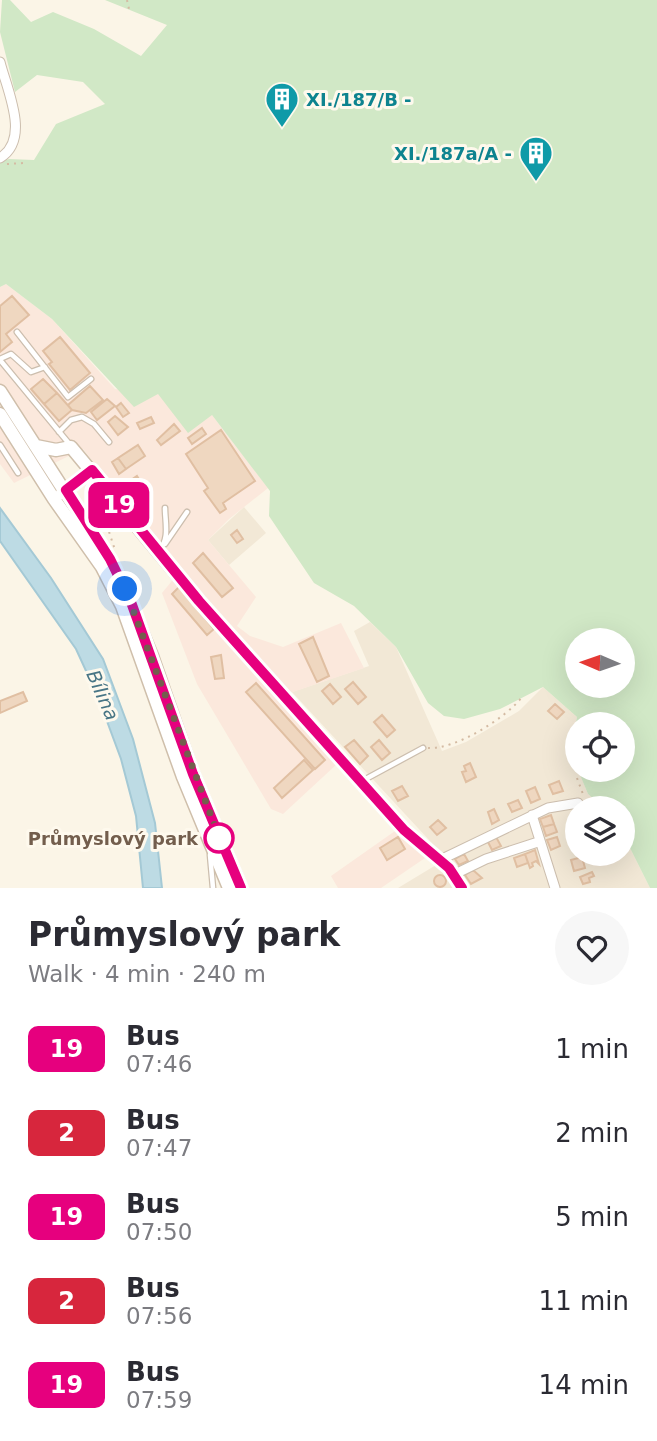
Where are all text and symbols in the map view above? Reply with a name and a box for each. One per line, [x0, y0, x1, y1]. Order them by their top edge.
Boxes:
building icon: XI./187/B - [263, 80, 301, 129]
place label: XI./187/B - [306, 89, 412, 110]
building icon: XI./187a/A - [517, 134, 555, 183]
place label: XI./187a/A - [394, 143, 512, 164]
line badge: 19 [88, 482, 150, 528]
text: 19 [102, 491, 136, 519]
your location [107, 571, 142, 606]
north arrow [565, 628, 635, 698]
map controls [565, 628, 635, 866]
water label: Bílina [82, 667, 124, 723]
button: locate [565, 712, 635, 782]
button: layers [565, 796, 635, 866]
marker: Průmyslový park [204, 823, 234, 853]
place label: Průmyslový park [28, 828, 199, 849]
button: heart [555, 911, 629, 985]
text: Průmyslový park [28, 915, 340, 954]
text: Walk · 4 min · 240 m [28, 961, 266, 987]
text: Bus [126, 1021, 180, 1051]
text: 1 min [555, 1034, 629, 1064]
text: 19 [50, 1035, 83, 1063]
text: 07:46 [126, 1051, 192, 1077]
text: Bus [126, 1105, 180, 1135]
text: 2 min [555, 1118, 629, 1148]
text: 2 [58, 1119, 75, 1147]
text: 07:47 [126, 1135, 192, 1161]
text: Bus [126, 1189, 180, 1219]
text: 5 min [555, 1202, 629, 1232]
text: 19 [50, 1203, 83, 1231]
text: 07:50 [126, 1219, 192, 1245]
text: Bus [126, 1273, 180, 1303]
text: 11 min [539, 1286, 629, 1316]
text: 2 [58, 1287, 75, 1315]
text: 07:56 [126, 1303, 192, 1329]
text: Bus [126, 1357, 180, 1387]
text: 14 min [539, 1370, 629, 1400]
text: 19 [50, 1371, 83, 1399]
text: 07:59 [126, 1387, 192, 1413]

